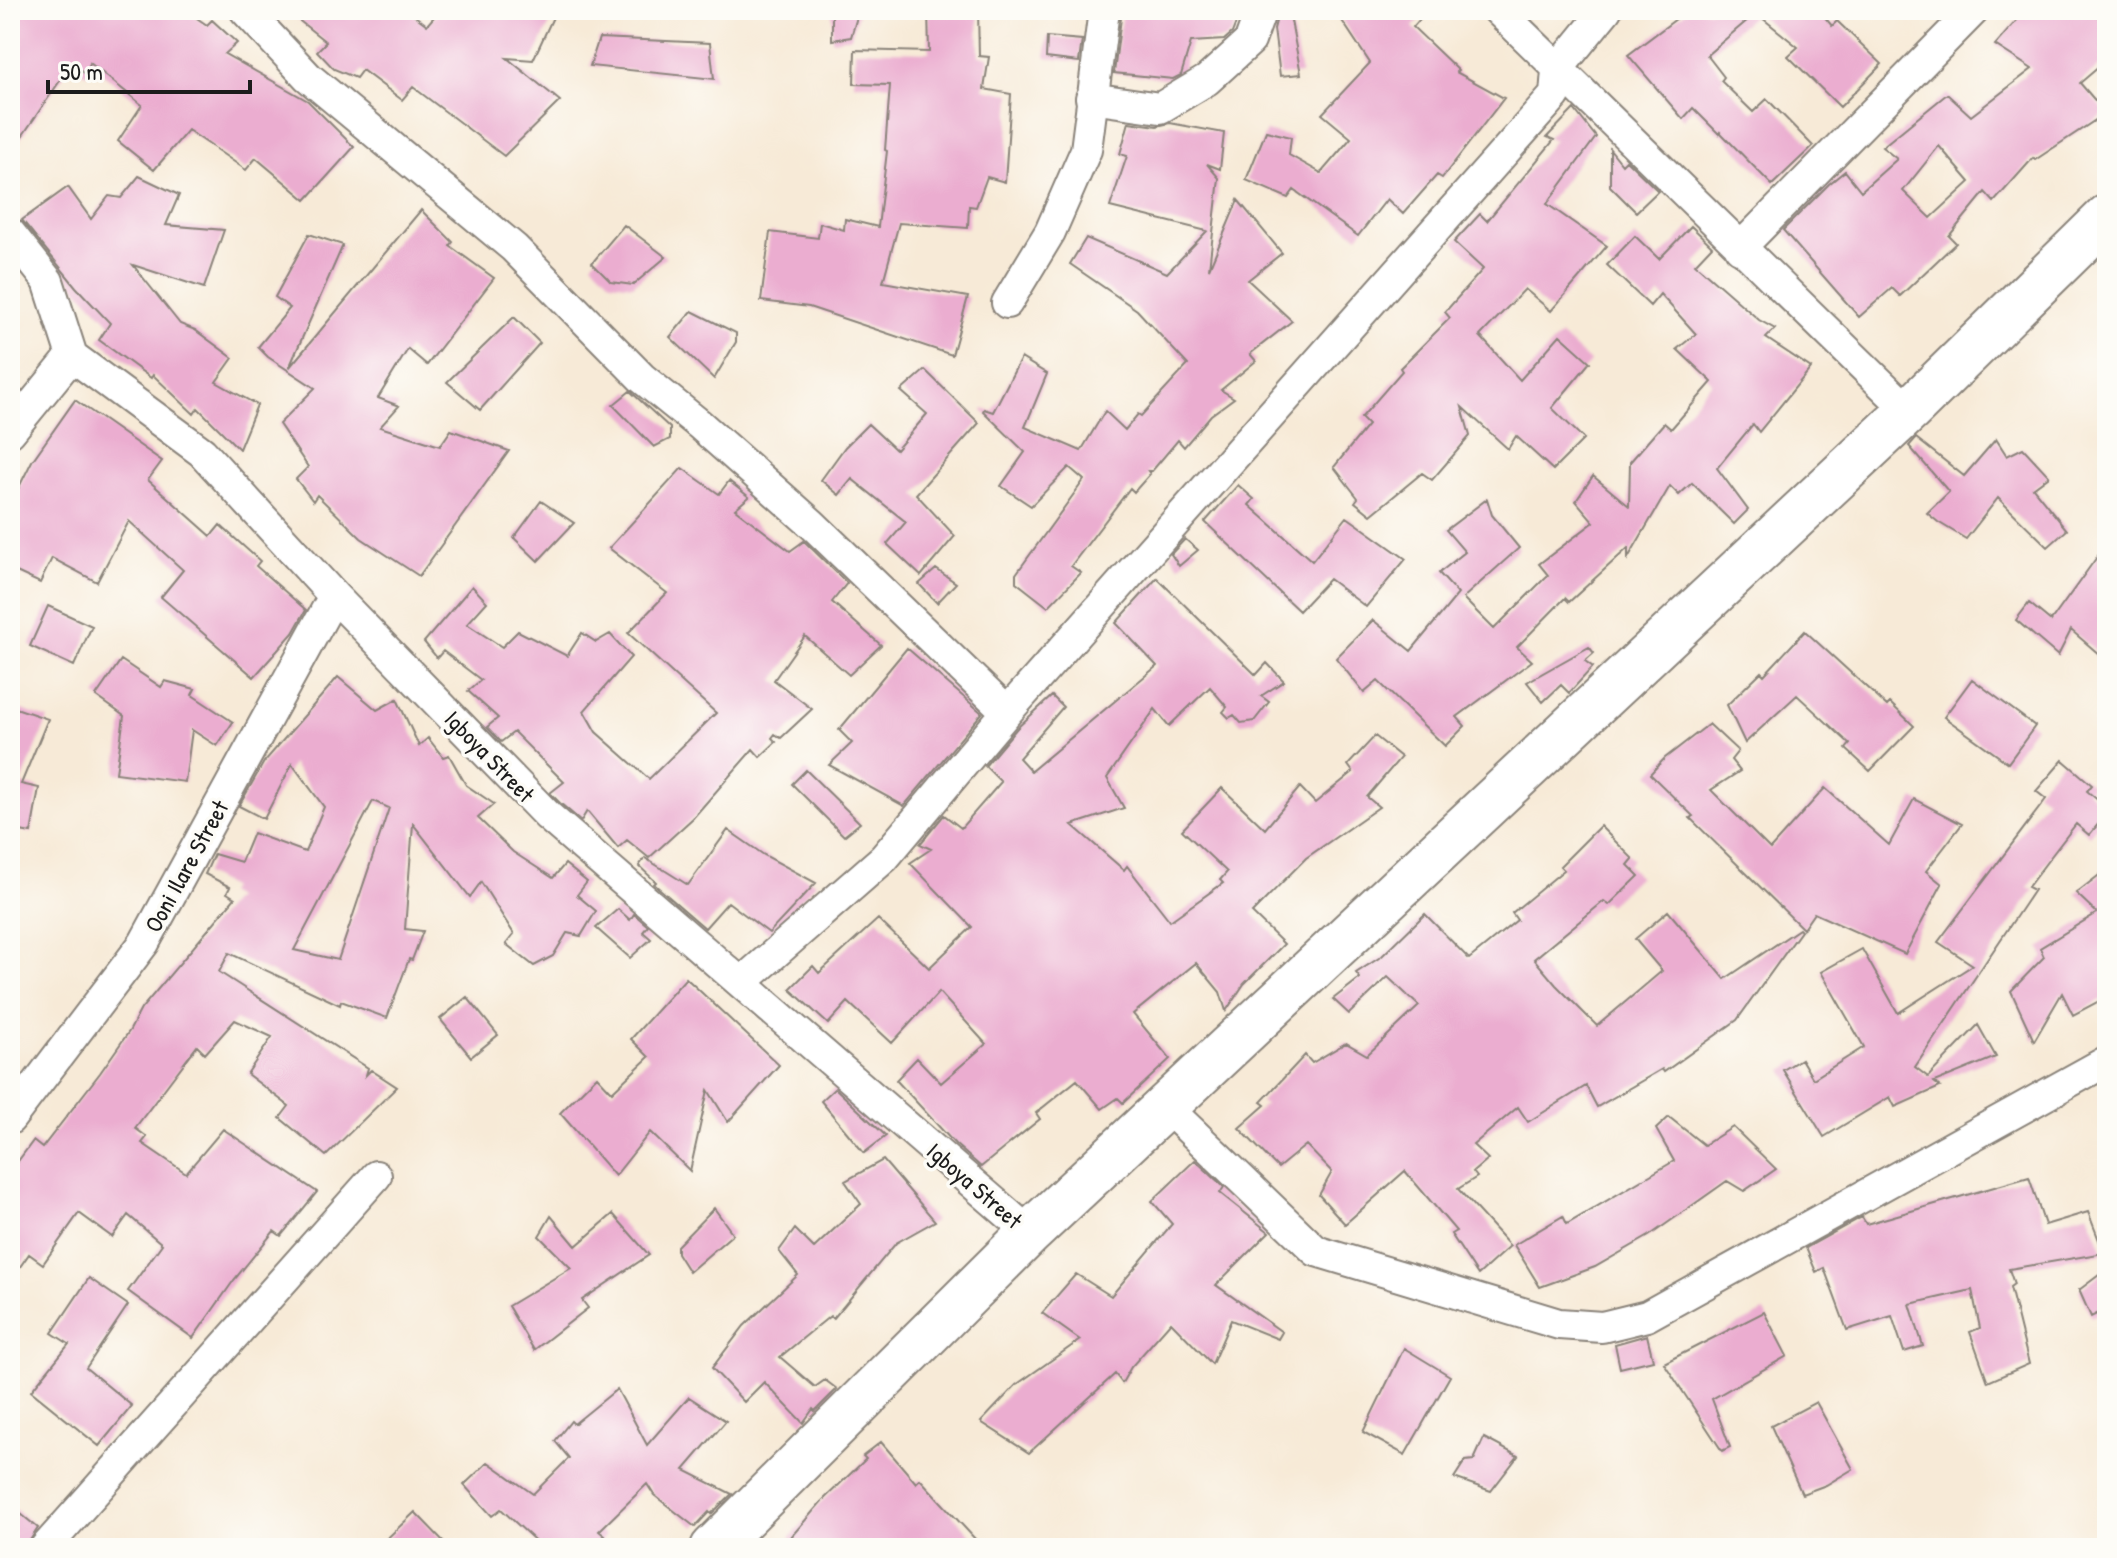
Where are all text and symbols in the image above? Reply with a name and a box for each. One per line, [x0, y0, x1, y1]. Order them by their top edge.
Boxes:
scale bar [48, 44, 250, 94]
text: 50 m [60, 55, 103, 87]
street label: Igboya Street [438, 703, 543, 810]
street label: Ooni Ilare Street [137, 794, 236, 938]
street label: Igboya Street [920, 1135, 1030, 1236]

